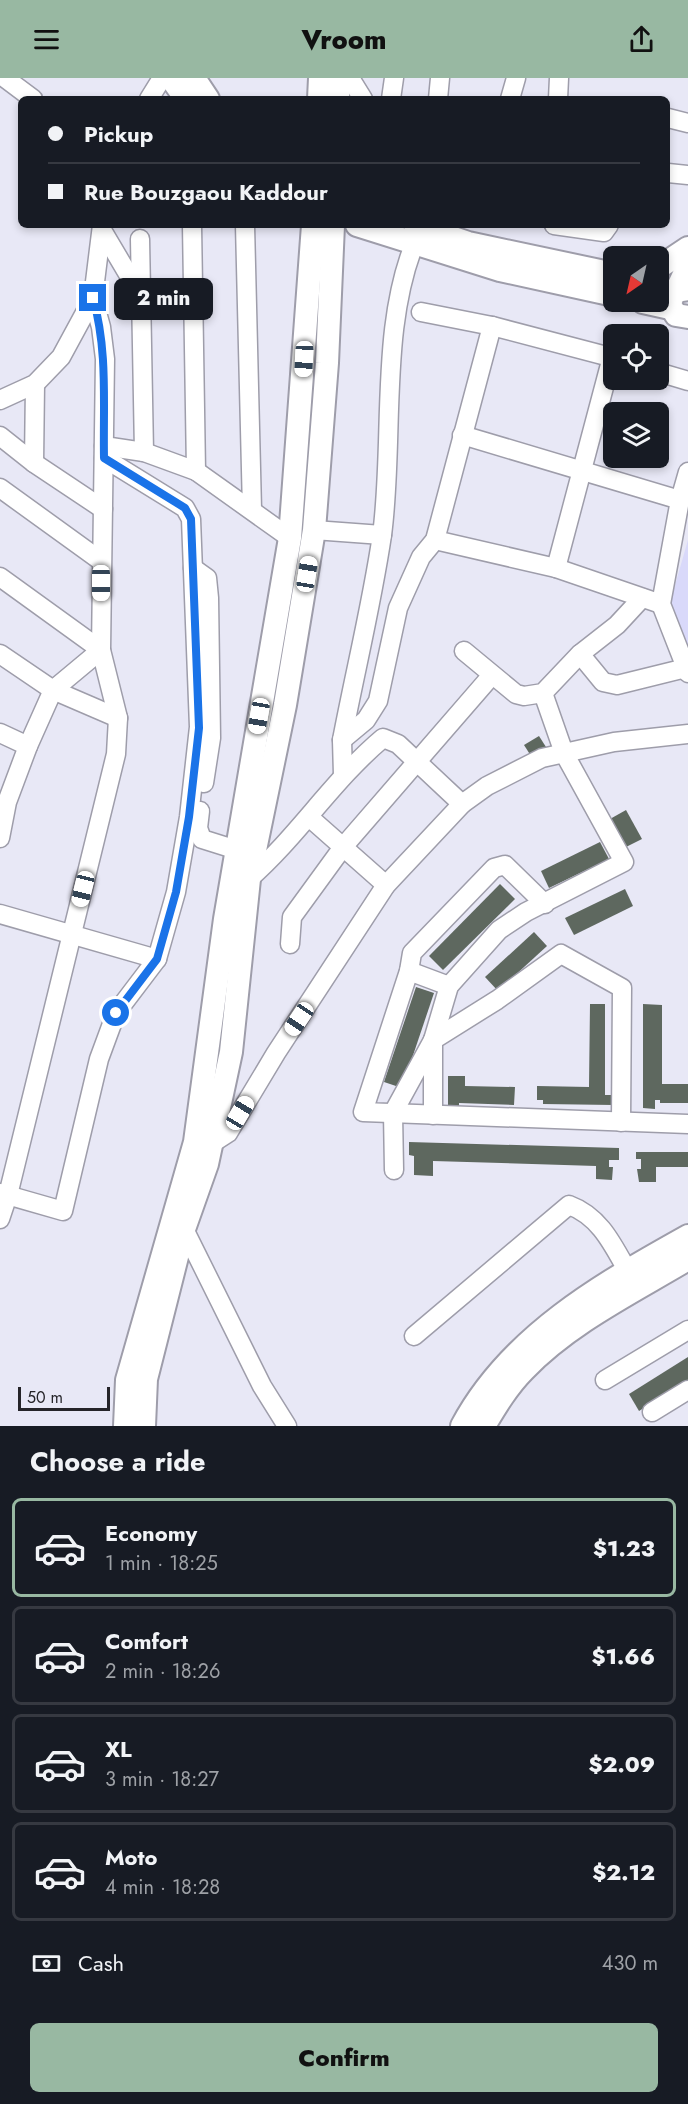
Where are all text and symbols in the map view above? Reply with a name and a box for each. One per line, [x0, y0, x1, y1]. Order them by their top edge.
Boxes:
text: Vroom [302, 20, 386, 59]
icon: menu [30, 23, 63, 56]
icon: share [625, 23, 658, 56]
text: Pickup [84, 118, 153, 150]
text: Rue Bouzgaou Kaddour [84, 176, 328, 208]
north arrow [603, 246, 669, 312]
map controls [603, 246, 669, 468]
callout: 2 min [114, 277, 213, 319]
route end [79, 284, 106, 311]
text: 2 min [137, 284, 190, 313]
button: locate [603, 324, 669, 390]
car [294, 341, 314, 377]
button: layers [603, 402, 669, 468]
car [295, 555, 319, 593]
car [92, 565, 110, 601]
car [247, 697, 271, 735]
car [70, 869, 96, 909]
route start [102, 999, 129, 1026]
car [281, 999, 317, 1039]
car [223, 1093, 257, 1133]
scale bar [18, 1384, 110, 1412]
text: 50 m [27, 1386, 63, 1409]
text: Choose a ride [30, 1442, 205, 1481]
text: Economy [105, 1517, 197, 1549]
icon: car [33, 1521, 87, 1575]
text: $1.23 [593, 1532, 655, 1564]
text: 1 min · 18:25 [105, 1549, 218, 1578]
text: Comfort [105, 1625, 188, 1657]
icon: car [33, 1629, 87, 1683]
text: $1.66 [592, 1640, 655, 1672]
text: 2 min · 18:26 [105, 1657, 221, 1686]
text: XL [105, 1733, 132, 1765]
icon: car [33, 1737, 87, 1791]
text: $2.09 [588, 1748, 655, 1780]
text: 3 min · 18:27 [105, 1765, 219, 1794]
text: Moto [105, 1841, 158, 1873]
icon: car [33, 1845, 87, 1899]
text: $2.12 [592, 1856, 655, 1888]
text: 4 min · 18:28 [105, 1873, 220, 1902]
icon: cash [30, 1947, 63, 1980]
text: Cash [78, 1947, 124, 1979]
text: 430 m [602, 1949, 658, 1978]
button: Confirm [30, 2023, 658, 2092]

